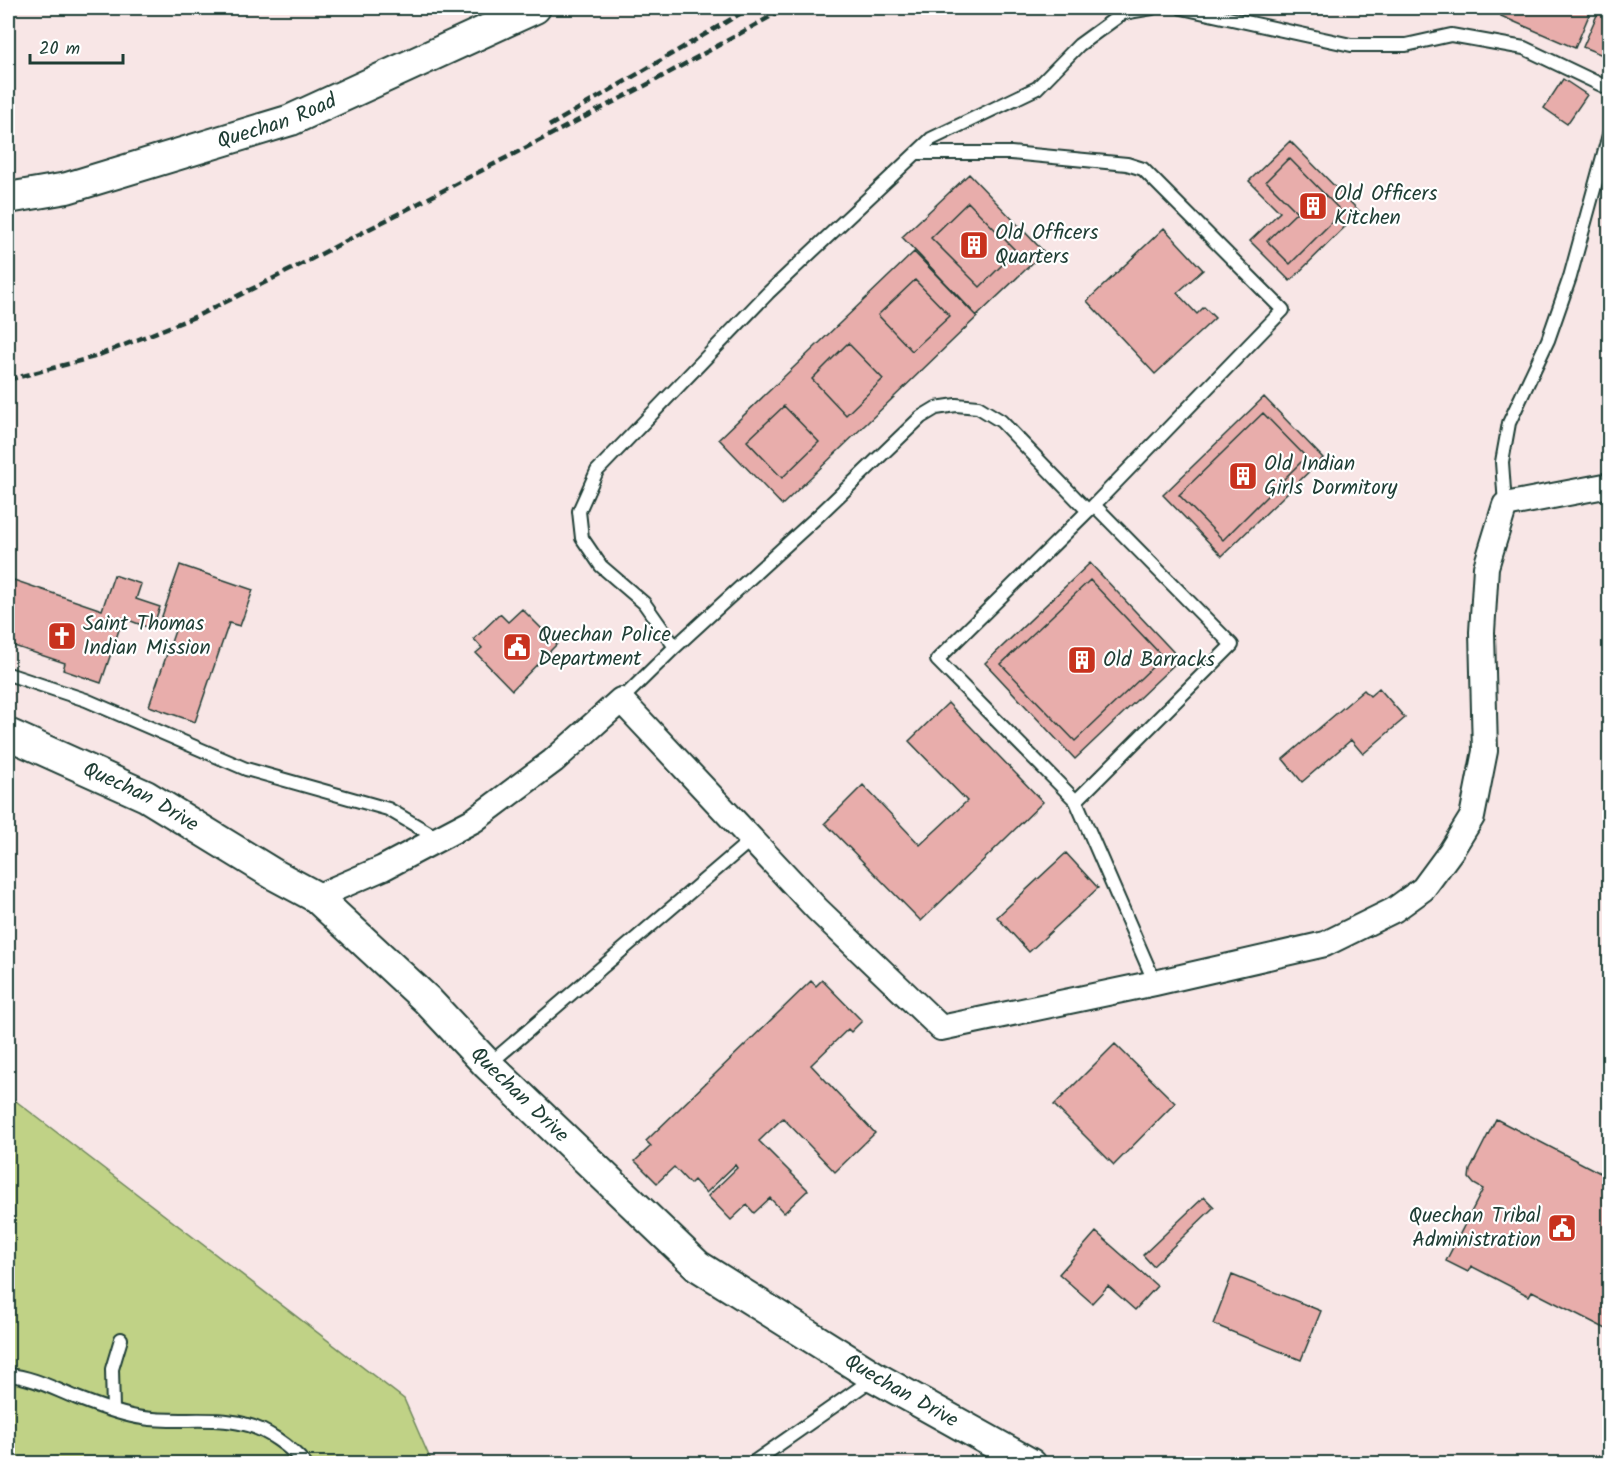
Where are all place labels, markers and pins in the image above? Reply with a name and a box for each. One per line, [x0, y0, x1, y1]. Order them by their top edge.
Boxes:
place label: Old Officers Kitchen [1334, 178, 1438, 235]
building icon: Old Officers Kitchen [1297, 190, 1329, 222]
place label: Old Officers Quarters [995, 217, 1099, 274]
building icon: Old Officers Quarters [958, 229, 990, 261]
place label: Old Indian Girls Dormitory [1264, 448, 1398, 505]
building icon: Old Indian Girls Dormitory [1227, 460, 1259, 492]
place label: Saint Thomas Indian Mission [83, 608, 211, 665]
place label: Quechan Police Department [538, 619, 671, 676]
church icon: Saint Thomas Indian Mission [46, 620, 78, 652]
public building icon: Quechan Police Department [501, 631, 533, 663]
building icon: Old Barracks [1066, 644, 1098, 676]
place label: Old Barracks [1103, 644, 1215, 677]
place label: Quechan Tribal Administration [1409, 1200, 1541, 1257]
public building icon: Quechan Tribal Administration [1546, 1212, 1578, 1244]

